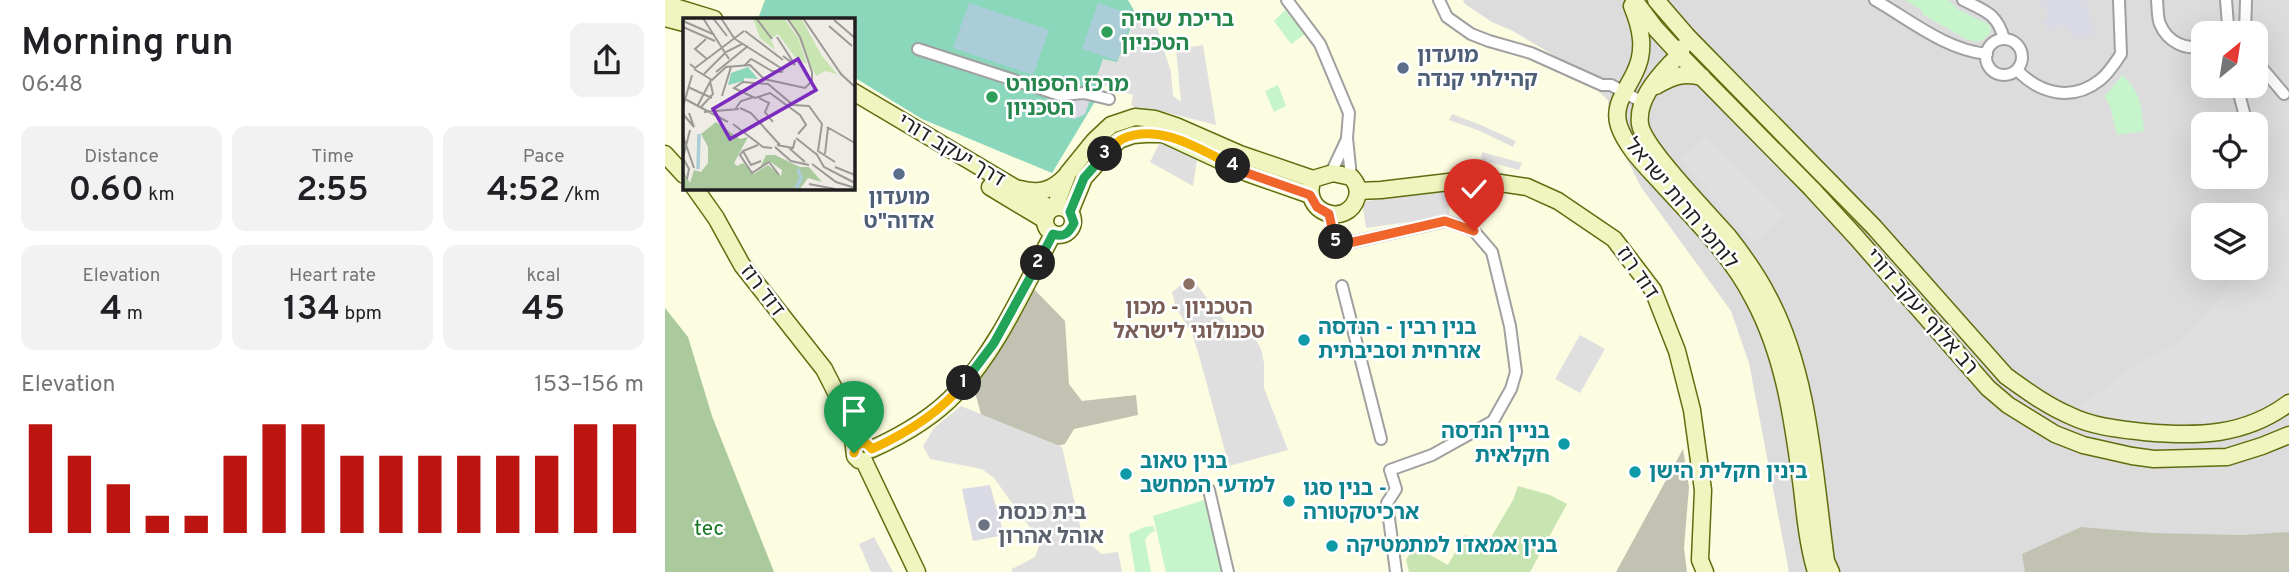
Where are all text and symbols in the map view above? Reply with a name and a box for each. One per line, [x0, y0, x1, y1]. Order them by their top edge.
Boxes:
place label: בריכת שחיה הטכניון [1121, 7, 1234, 58]
inset map [683, 18, 854, 189]
text: Morning run [21, 20, 234, 69]
north arrow [2191, 21, 2268, 98]
map controls [2191, 21, 2268, 280]
button: share [570, 23, 644, 97]
marker: בריכת שחיה הטכניון [1099, 24, 1115, 40]
place label: מועדון קהילתי קנדה [1417, 43, 1538, 94]
marker: מועדון קהילתי קנדה [1395, 60, 1411, 76]
text: 06:48 [21, 71, 83, 100]
place label: מרכז הספורט הטכניון [1006, 72, 1129, 123]
marker: מרכז הספורט הטכניון [984, 89, 1000, 105]
street label: דרך יעקב דורי [892, 108, 1010, 194]
button: locate [2191, 112, 2268, 189]
street label: לוחמי חרות ישראל [1618, 133, 1744, 275]
pin: 3 [1087, 136, 1123, 172]
text: 3 [1099, 141, 1110, 165]
text: Distance [84, 145, 159, 169]
text: Time [311, 145, 354, 169]
text: Pace [523, 145, 564, 169]
pin: 4 [1215, 148, 1251, 184]
text: 4 [1226, 153, 1239, 177]
pin [1444, 159, 1504, 231]
marker: מועדון אדוה"ט [891, 166, 907, 182]
text: 0.60 [68, 169, 144, 213]
text: 2:55 [296, 169, 369, 213]
text: 4:52 [487, 169, 560, 213]
icon: check [1455, 170, 1493, 208]
text: km [144, 183, 175, 207]
text: /km [560, 183, 600, 207]
place label: מועדון אדוה"ט [864, 185, 934, 236]
button: layers [2191, 203, 2268, 280]
pin: 5 [1319, 224, 1353, 260]
text: 5 [1330, 229, 1341, 253]
street label: דוד רוז [1610, 241, 1664, 305]
street label: רב אלוף יעקב דורי [1859, 243, 1983, 381]
pin: 2 [1021, 246, 1055, 280]
text: 2 [1032, 250, 1043, 274]
street label: דוד רוז [734, 260, 790, 322]
text: Elevation [82, 264, 161, 288]
text: Heart rate [289, 264, 376, 288]
text: kcal [527, 264, 560, 288]
marker: הטכניון - מכון טכנולוגי לישראל [1181, 276, 1197, 292]
text: 4 [100, 288, 122, 332]
text: 134 [283, 288, 340, 332]
text: 45 [522, 288, 565, 332]
place label: הטכניון - מכון טכנולוגי לישראל [1113, 295, 1265, 346]
text: m [122, 302, 143, 326]
text: bpm [340, 302, 382, 326]
place label: בנין רבין - הנדסה אזרחית וסביבתית [1318, 315, 1481, 366]
marker: בנין רבין - הנדסה אזרחית וסביבתית [1296, 332, 1312, 348]
pin: 1 [947, 366, 981, 400]
text: 1 [960, 370, 967, 394]
text: Elevation [21, 371, 116, 400]
text: 153–156 m [534, 371, 644, 400]
pin [824, 381, 884, 453]
icon: arrive [835, 392, 873, 430]
place label: בניין הנדסה חקלאית [1441, 419, 1550, 470]
marker: בניין הנדסה חקלאית [1556, 436, 1572, 452]
place label: בנין טאוב למדעי המחשב [1140, 449, 1276, 500]
place label: בינין חקלית הישן [1649, 459, 1808, 486]
marker: בינין חקלית הישן [1627, 464, 1643, 480]
marker: בנין טאוב למדעי המחשב [1118, 466, 1134, 482]
place label: בנין סגו - ארכיטקטורה [1303, 476, 1419, 527]
marker: בנין סגו - ארכיטקטורה [1281, 493, 1297, 509]
place label: בית כנסת אוהל אהרון [998, 500, 1104, 551]
park label: tec [694, 516, 724, 543]
marker: בית כנסת אוהל אהרון [976, 517, 992, 533]
place label: בנין אמאדו למתמטיקה [1346, 533, 1558, 560]
marker: בנין אמאדו למתמטיקה [1324, 538, 1340, 554]

